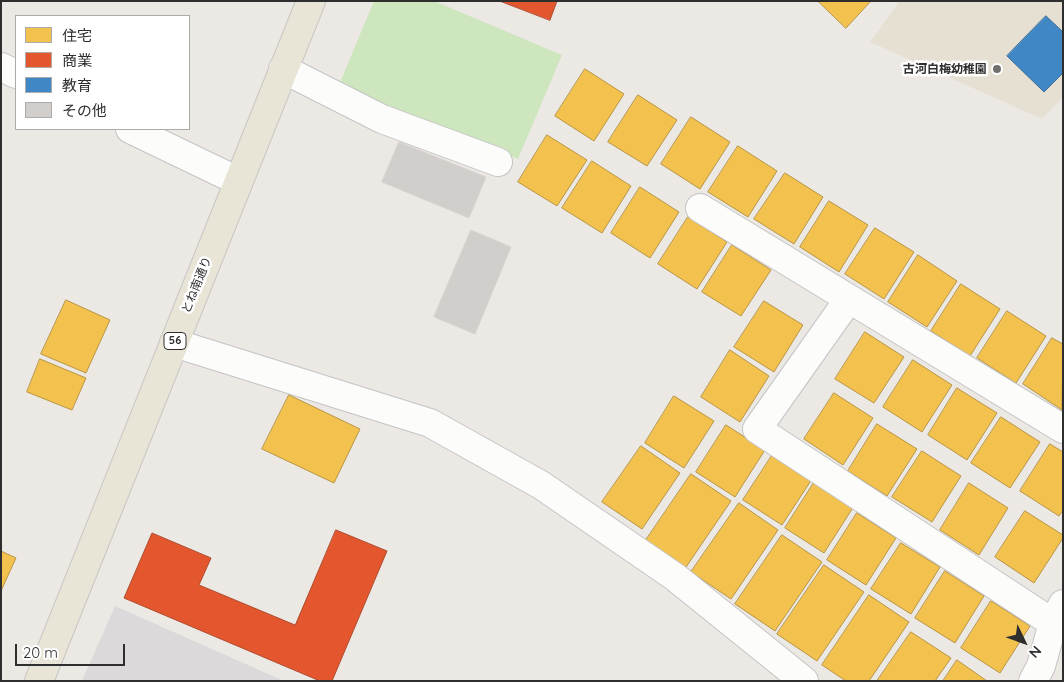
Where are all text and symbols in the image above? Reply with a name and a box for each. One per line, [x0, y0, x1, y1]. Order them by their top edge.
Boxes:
legend [15, 15, 190, 130]
text: 住宅 [62, 26, 92, 45]
text: 商業 [62, 51, 92, 70]
place label: 古河白梅幼稚園 [903, 62, 987, 76]
marker: 古河白梅幼稚園 [991, 63, 1003, 75]
text: 教育 [62, 76, 92, 95]
text: その他 [62, 101, 107, 120]
street label: とね南通り [179, 254, 215, 316]
road number: 56 [164, 332, 186, 350]
north arrow [999, 617, 1049, 667]
scale bar [18, 634, 128, 666]
text: N [1025, 642, 1045, 662]
text: 20 m [23, 643, 58, 662]

